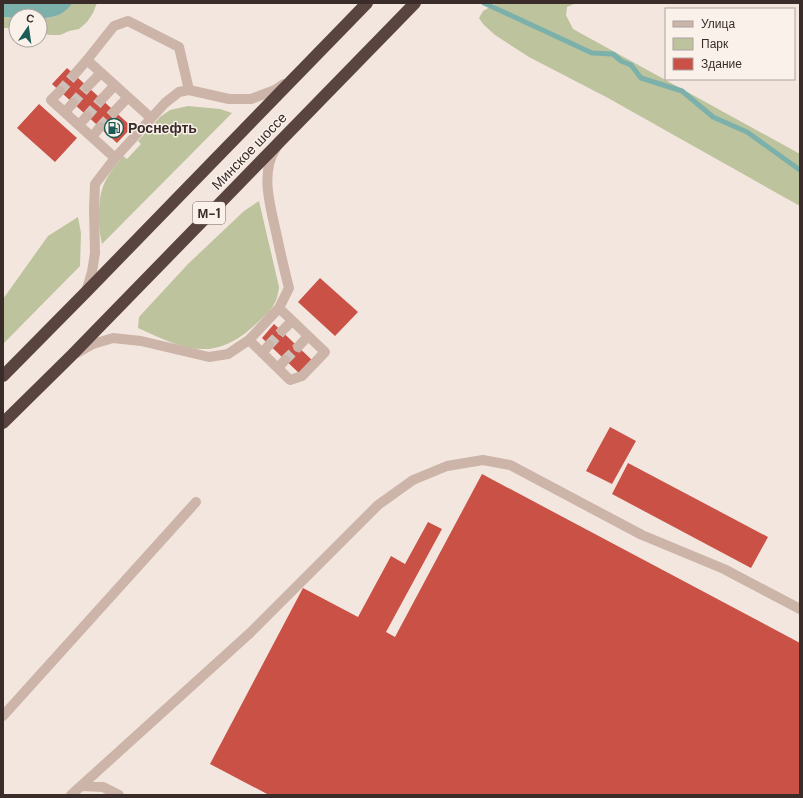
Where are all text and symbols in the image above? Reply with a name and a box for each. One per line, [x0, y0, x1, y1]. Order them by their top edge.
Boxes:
north arrow [8, 8, 48, 48]
legend [665, 8, 795, 80]
text: С [25, 11, 36, 26]
text: Улица [701, 16, 735, 32]
text: Парк [701, 36, 729, 52]
text: Здание [701, 56, 742, 72]
street label: Минское шоссе [208, 108, 291, 193]
fuel station icon: Роснефть [103, 117, 125, 139]
place label: Роснефть [128, 119, 197, 137]
road number: М-1 [193, 202, 225, 224]

